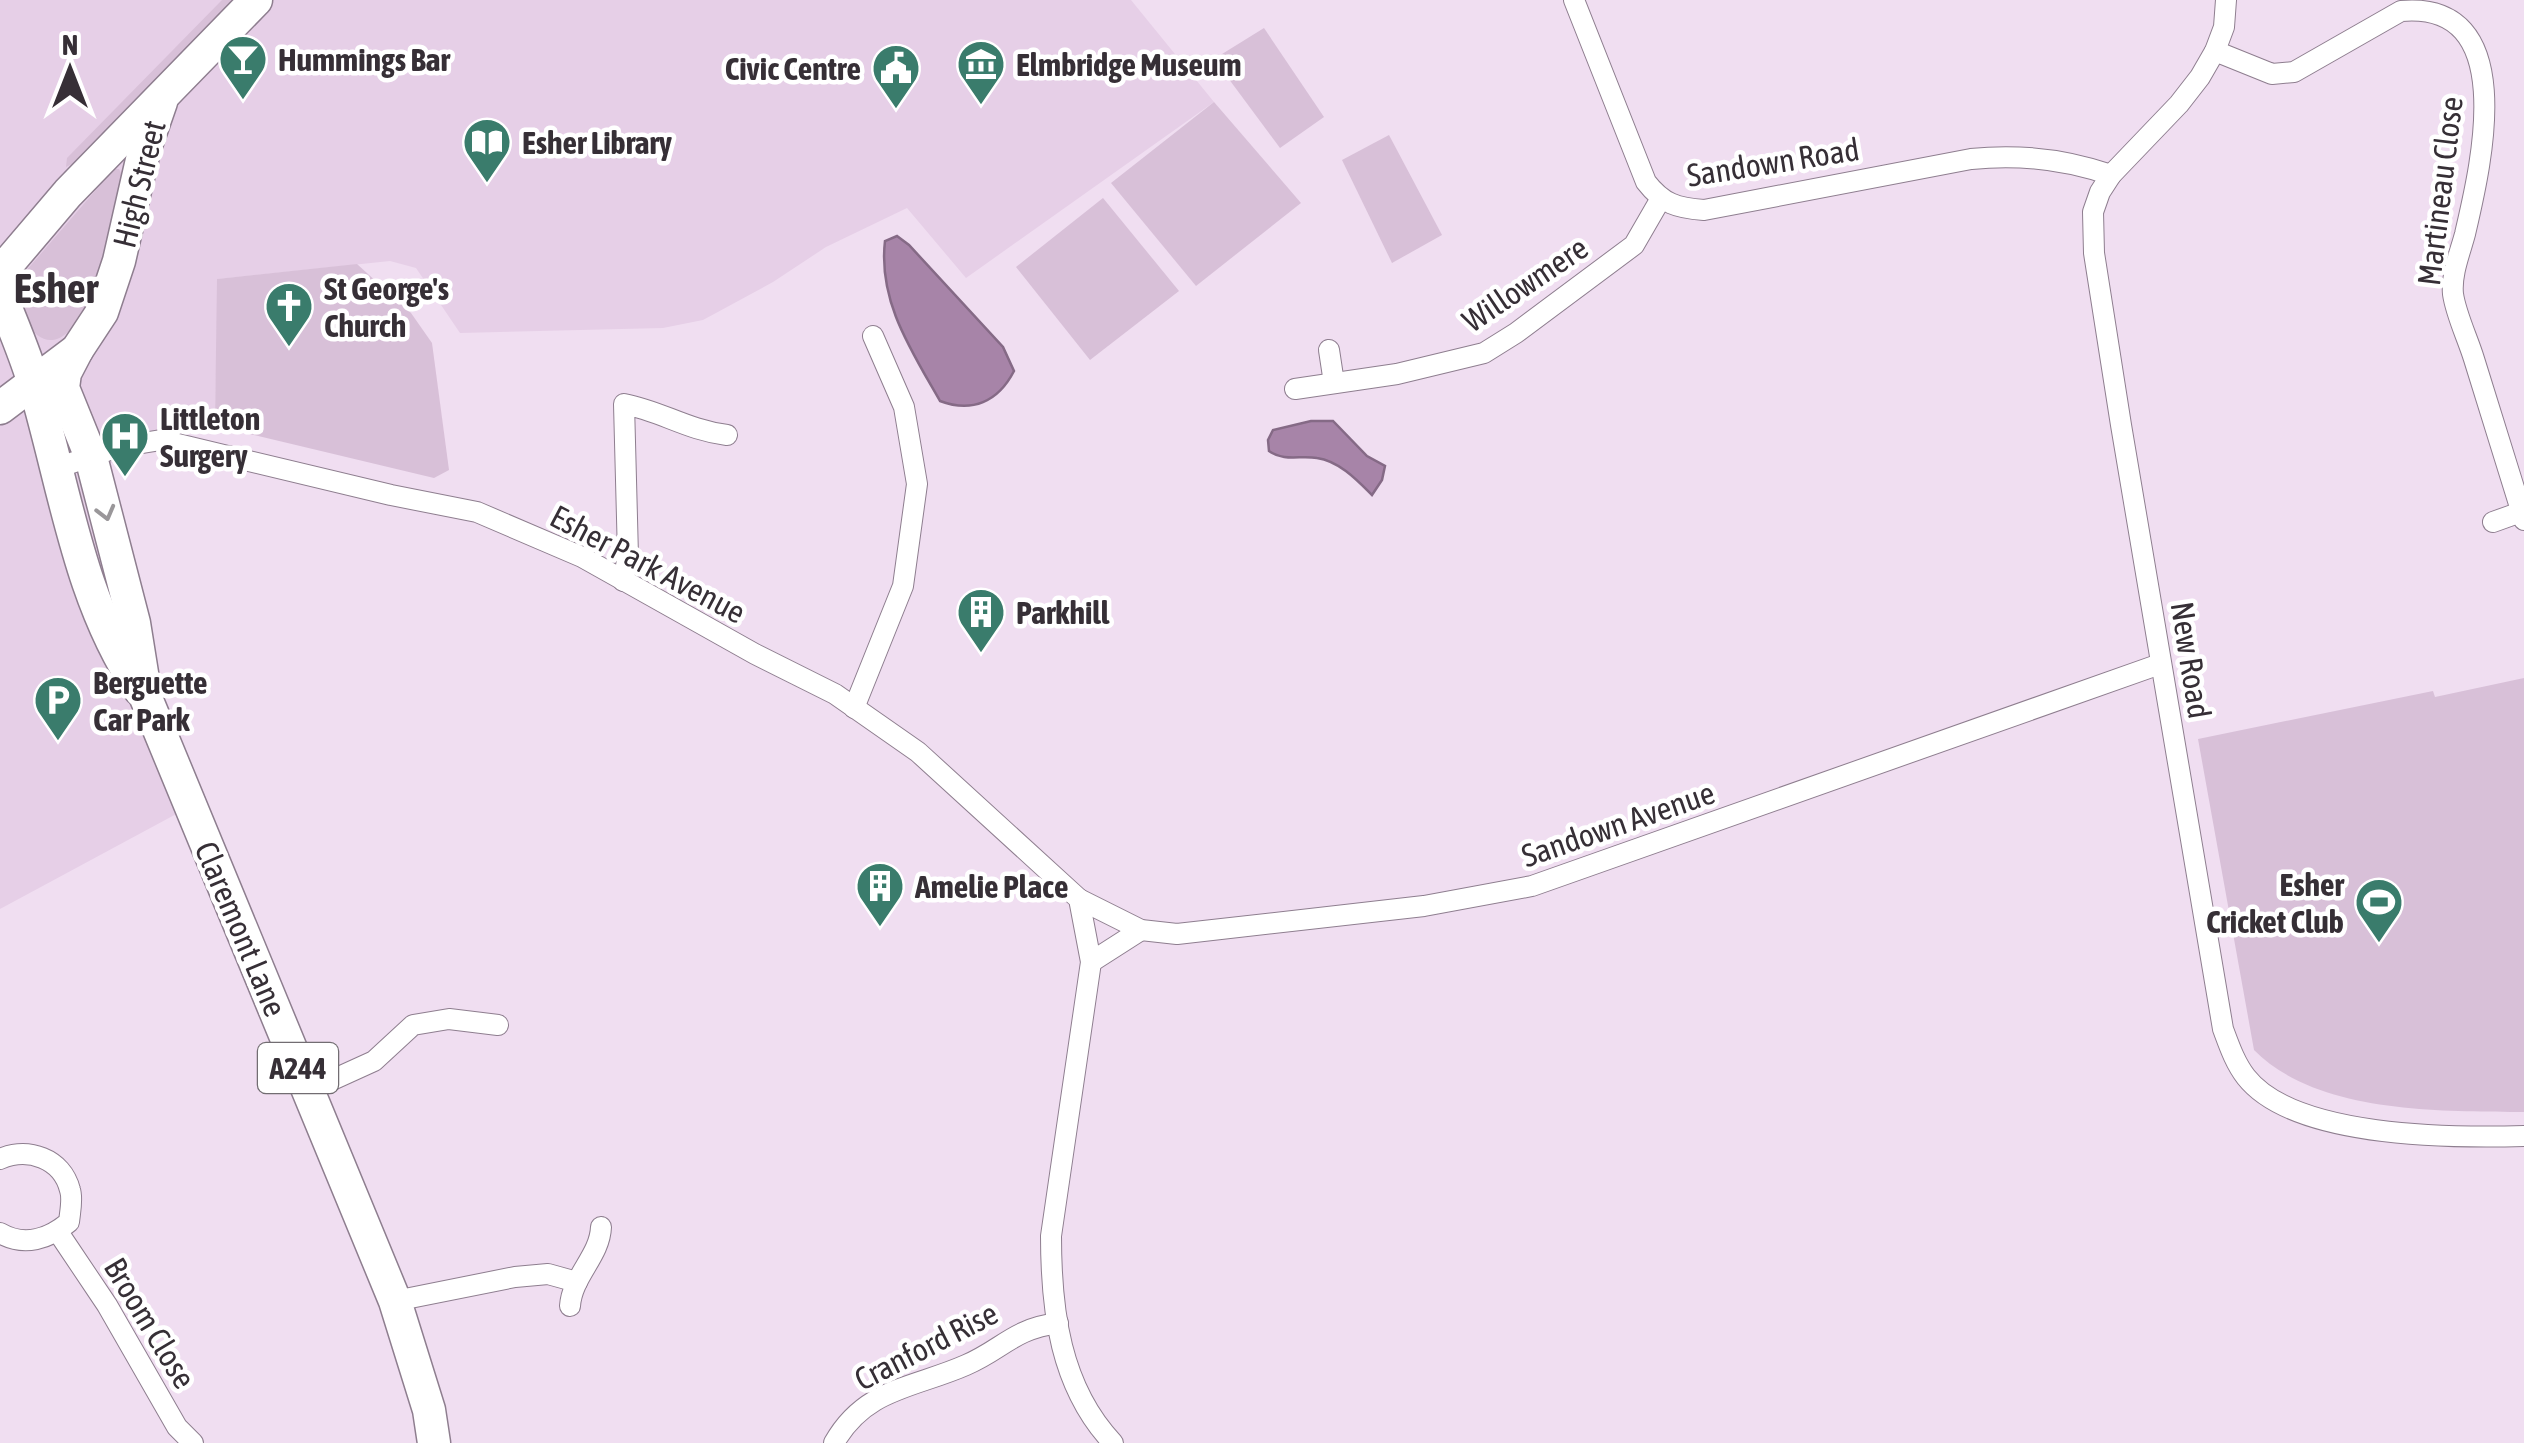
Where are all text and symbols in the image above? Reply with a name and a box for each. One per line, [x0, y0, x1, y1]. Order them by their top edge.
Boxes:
north arrow [20, 20, 120, 120]
text: N [62, 29, 78, 61]
bar icon: Hummings Bar [217, 33, 269, 101]
museum icon: Elmbridge Museum [955, 38, 1007, 106]
place label: Hummings Bar [278, 41, 450, 78]
public building icon: Civic Centre [870, 42, 922, 110]
place label: Elmbridge Museum [1016, 46, 1242, 83]
place label: Civic Centre [725, 50, 861, 87]
street label: Martineau Close [2410, 94, 2470, 288]
library icon: Esher Library [461, 116, 513, 184]
street label: High Street [105, 117, 173, 251]
place label: Esher Library [522, 124, 673, 161]
street label: Sandown Road [1684, 130, 1862, 194]
street label: Willowmere [1456, 229, 1594, 339]
district label: Esher [14, 264, 100, 312]
place label: St George's Church [324, 270, 449, 344]
church icon: St George's Church [263, 280, 315, 348]
place label: Littleton Surgery [160, 400, 260, 474]
hospital icon: Littleton Surgery [99, 410, 151, 478]
street label: Esher Park Avenue [544, 497, 752, 631]
one-way arrow [94, 504, 115, 521]
building icon: Parkhill [955, 586, 1007, 654]
place label: Parkhill [1016, 594, 1110, 631]
street label: New Road [2164, 599, 2218, 721]
place label: Berguette Car Park [93, 664, 208, 738]
parking icon: Berguette Car Park [32, 674, 84, 742]
street label: Sandown Avenue [1517, 774, 1719, 874]
street label: Claremont Lane [188, 836, 294, 1022]
building icon: Amelie Place [854, 860, 906, 928]
place label: Esher Cricket Club [2206, 866, 2345, 940]
place label: Amelie Place [914, 868, 1068, 905]
sports icon: Esher Cricket Club [2353, 876, 2405, 944]
road number: A244 [258, 1043, 338, 1093]
street label: Broom Close [97, 1251, 203, 1395]
street label: Cranford Rise [848, 1294, 1004, 1398]

